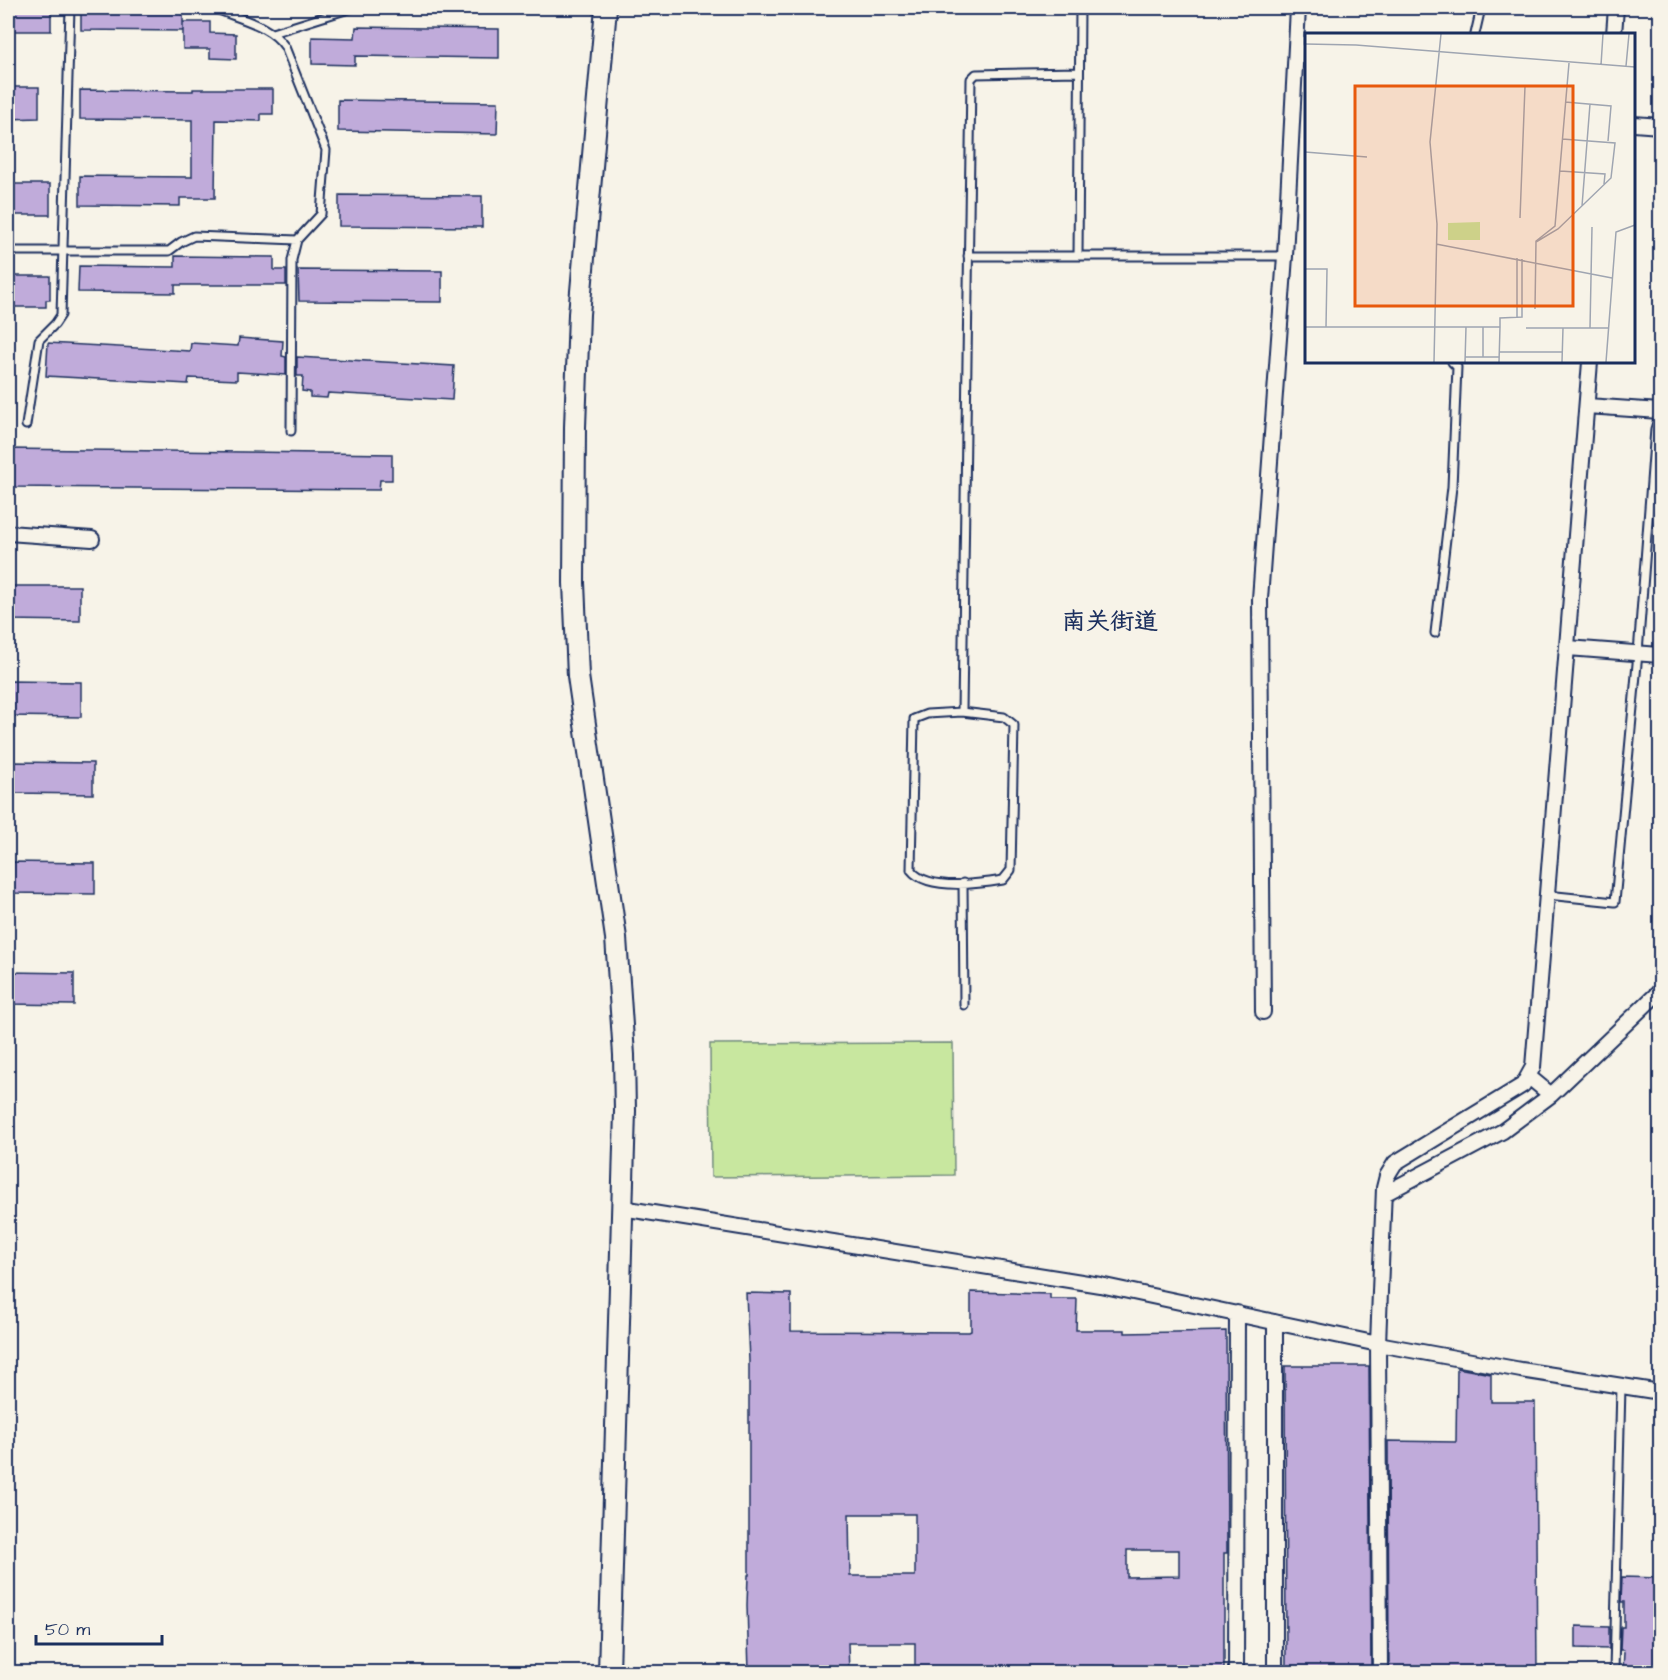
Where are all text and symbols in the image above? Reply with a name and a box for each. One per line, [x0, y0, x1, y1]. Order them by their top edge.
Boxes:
inset map [1305, 33, 1635, 363]
district label: 南关街道 [1062, 605, 1158, 639]
scale bar [36, 1608, 162, 1646]
text: 50 m [45, 1617, 90, 1642]

